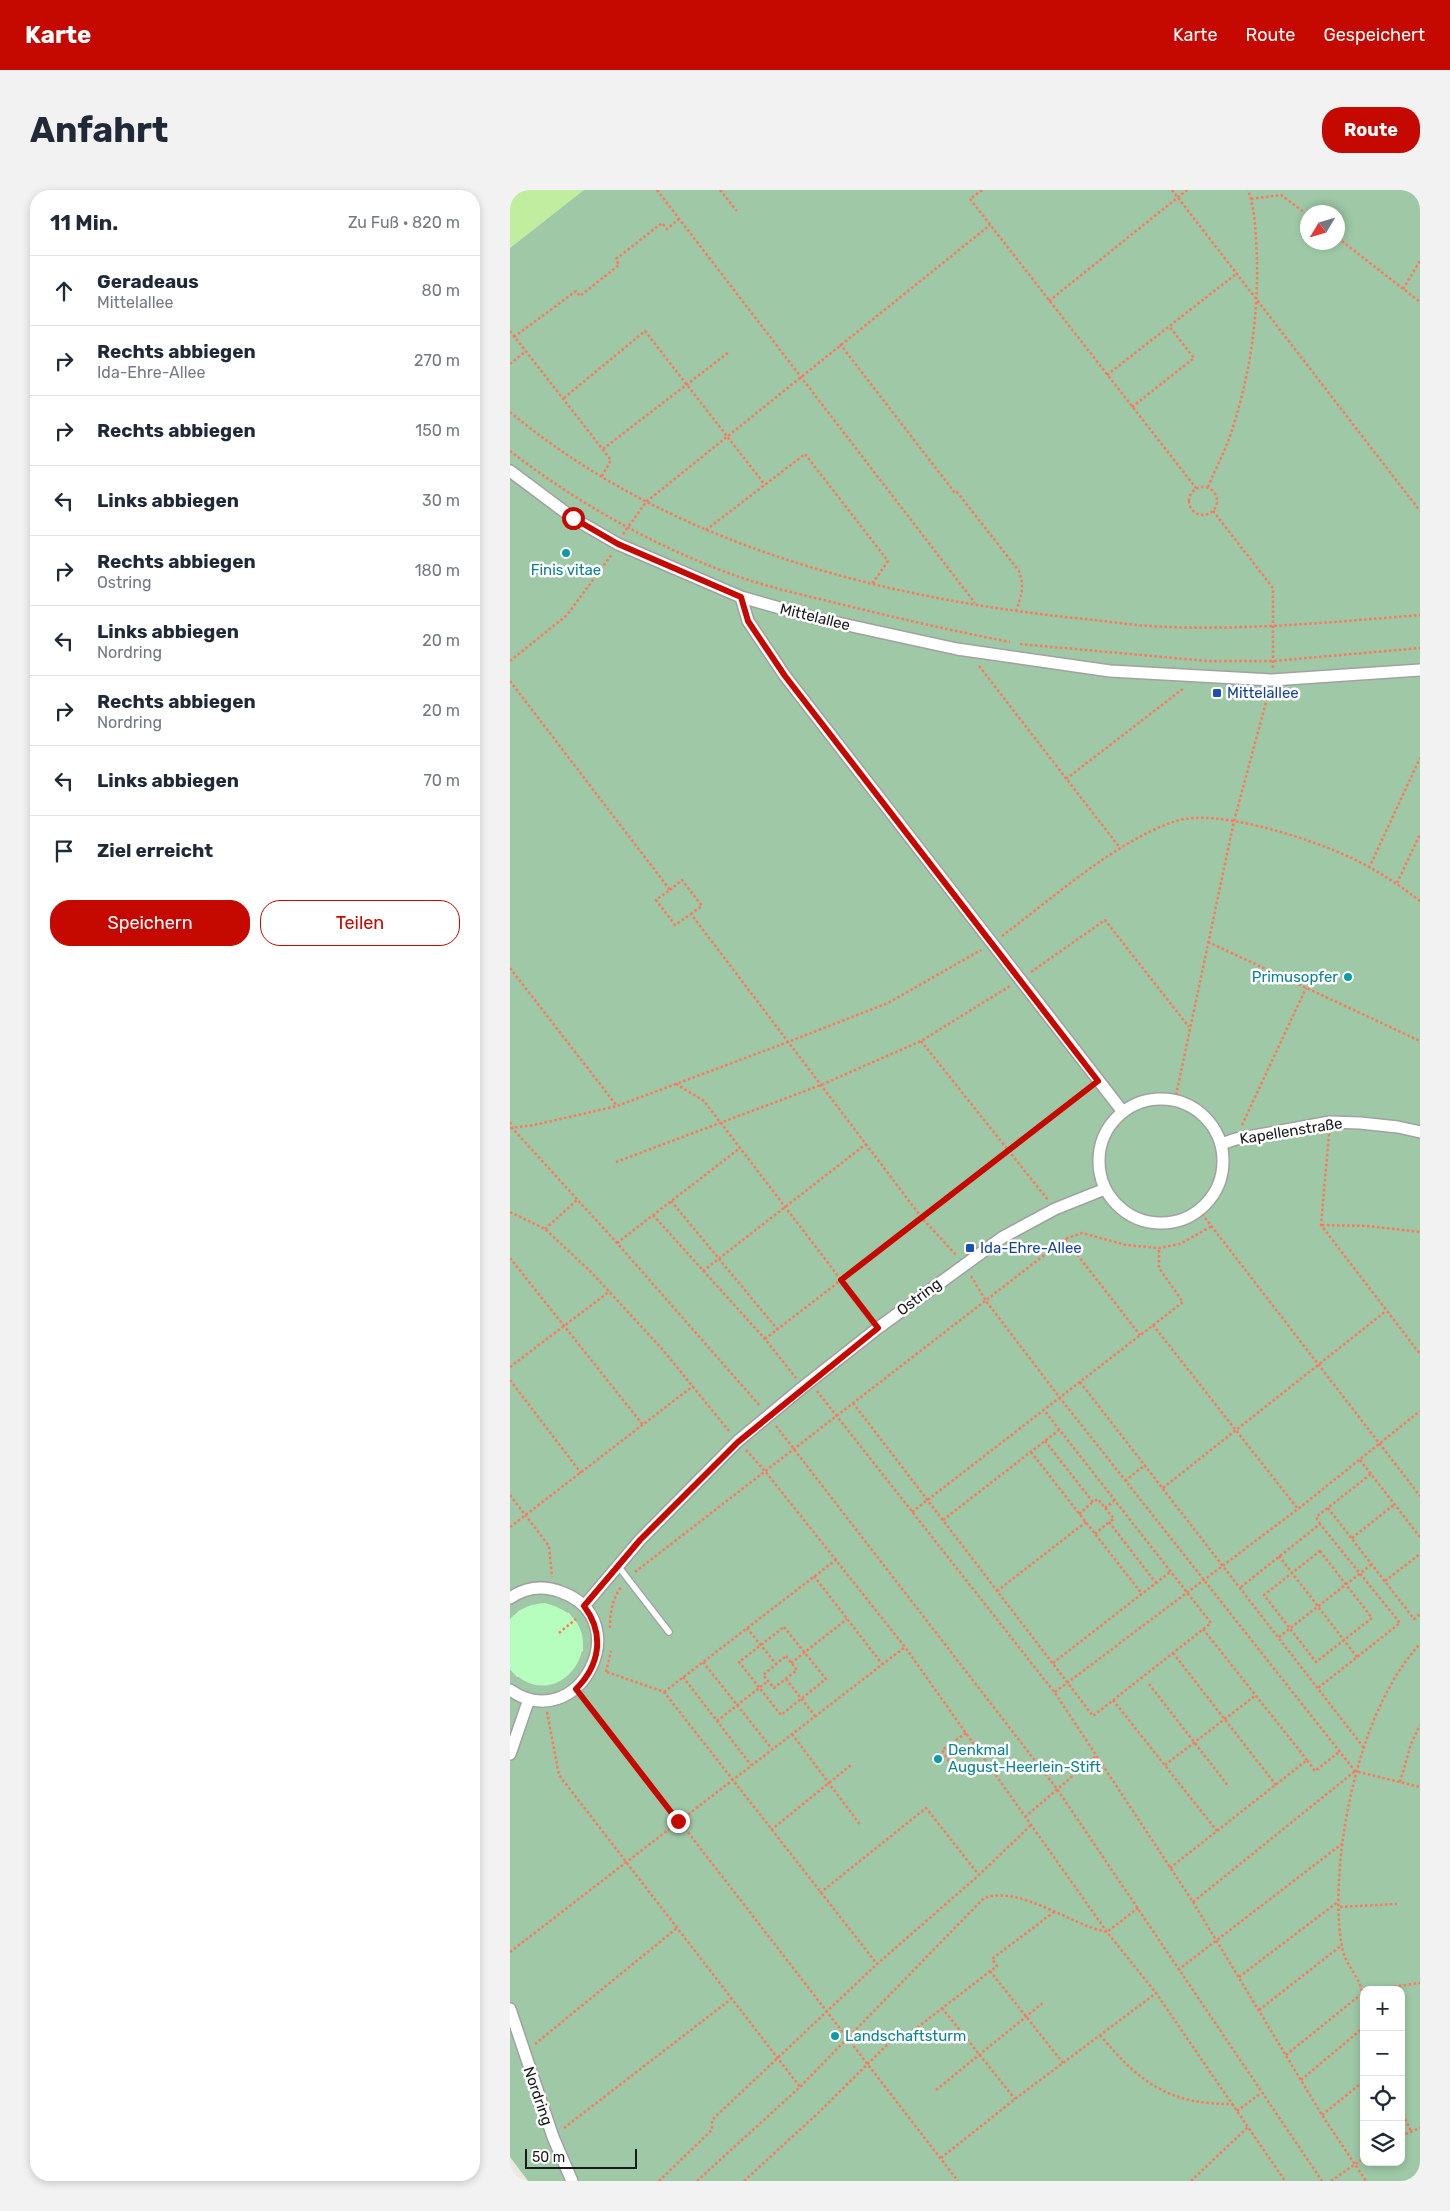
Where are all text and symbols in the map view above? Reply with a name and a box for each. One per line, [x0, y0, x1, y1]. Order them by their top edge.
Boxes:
text: Karte [25, 21, 91, 49]
text: Karte [1173, 24, 1217, 46]
text: Route [1245, 24, 1295, 46]
text: Gespeichert [1323, 24, 1425, 46]
button: Route [1322, 107, 1420, 153]
text: Anfahrt [30, 109, 168, 151]
north arrow [1300, 205, 1345, 250]
text: 11 Min. [50, 210, 118, 235]
text: Zu Fuß · 820 m [348, 213, 460, 232]
text: Geradeaus [97, 270, 199, 293]
icon: ahead [50, 277, 78, 305]
text: 80 m [422, 281, 460, 300]
text: Mittelallee [97, 293, 173, 312]
text: Rechts abbiegen [97, 340, 256, 363]
icon: right [50, 347, 78, 375]
text: 270 m [414, 351, 460, 370]
text: Ida-Ehre-Allee [97, 363, 205, 382]
icon: right [50, 417, 78, 445]
text: Rechts abbiegen [97, 419, 256, 442]
text: 150 m [415, 421, 460, 440]
icon: left [50, 487, 78, 515]
text: Links abbiegen [97, 489, 239, 512]
text: 30 m [422, 491, 460, 510]
route start [562, 507, 585, 530]
marker: Finis vitae [560, 547, 572, 559]
text: Rechts abbiegen [97, 550, 256, 573]
icon: right [50, 557, 78, 585]
text: 180 m [415, 561, 460, 580]
place label: Finis vitae [531, 561, 601, 579]
text: Ostring [97, 573, 151, 592]
street label: Mittelallee [778, 600, 852, 634]
text: Links abbiegen [97, 620, 239, 643]
icon: left [50, 627, 78, 655]
text: 20 m [422, 631, 460, 650]
text: Nordring [97, 643, 162, 662]
place label: Mittelallee [1227, 684, 1299, 702]
marker: Mittelallee [1211, 687, 1223, 699]
text: Rechts abbiegen [97, 690, 256, 713]
icon: right [50, 697, 78, 725]
text: 20 m [422, 701, 460, 720]
text: Nordring [97, 713, 162, 732]
icon: left [50, 767, 78, 795]
text: Links abbiegen [97, 769, 239, 792]
text: 70 m [423, 771, 460, 790]
icon: arrive [50, 837, 78, 865]
text: Ziel erreicht [97, 839, 213, 862]
button: Speichern [50, 900, 250, 946]
button: Teilen [260, 900, 460, 946]
place label: Primusopfer [1252, 968, 1338, 986]
marker: Primusopfer [1342, 971, 1354, 983]
street label: Kapellenstraße [1238, 1114, 1344, 1148]
place label: Ida-Ehre-Allee [980, 1239, 1082, 1257]
marker: Ida-Ehre-Allee [964, 1242, 976, 1254]
street label: Ostring [893, 1274, 945, 1320]
place label: Denkmal August-Heerlein-Stift [948, 1741, 1101, 1776]
marker: Denkmal August-Heerlein-Stift [932, 1753, 944, 1765]
route end [667, 1810, 690, 1833]
map controls [1360, 1986, 1405, 2166]
button: + [1360, 1986, 1405, 2031]
place label: Landschaftsturm [845, 2027, 966, 2045]
marker: Landschaftsturm [829, 2030, 841, 2042]
button: − [1360, 2031, 1405, 2076]
street label: Nordring [520, 2064, 556, 2128]
button: locate [1360, 2076, 1405, 2121]
button: layers [1360, 2121, 1405, 2166]
scale bar [525, 2146, 638, 2169]
text: 50 m [532, 2149, 565, 2166]

